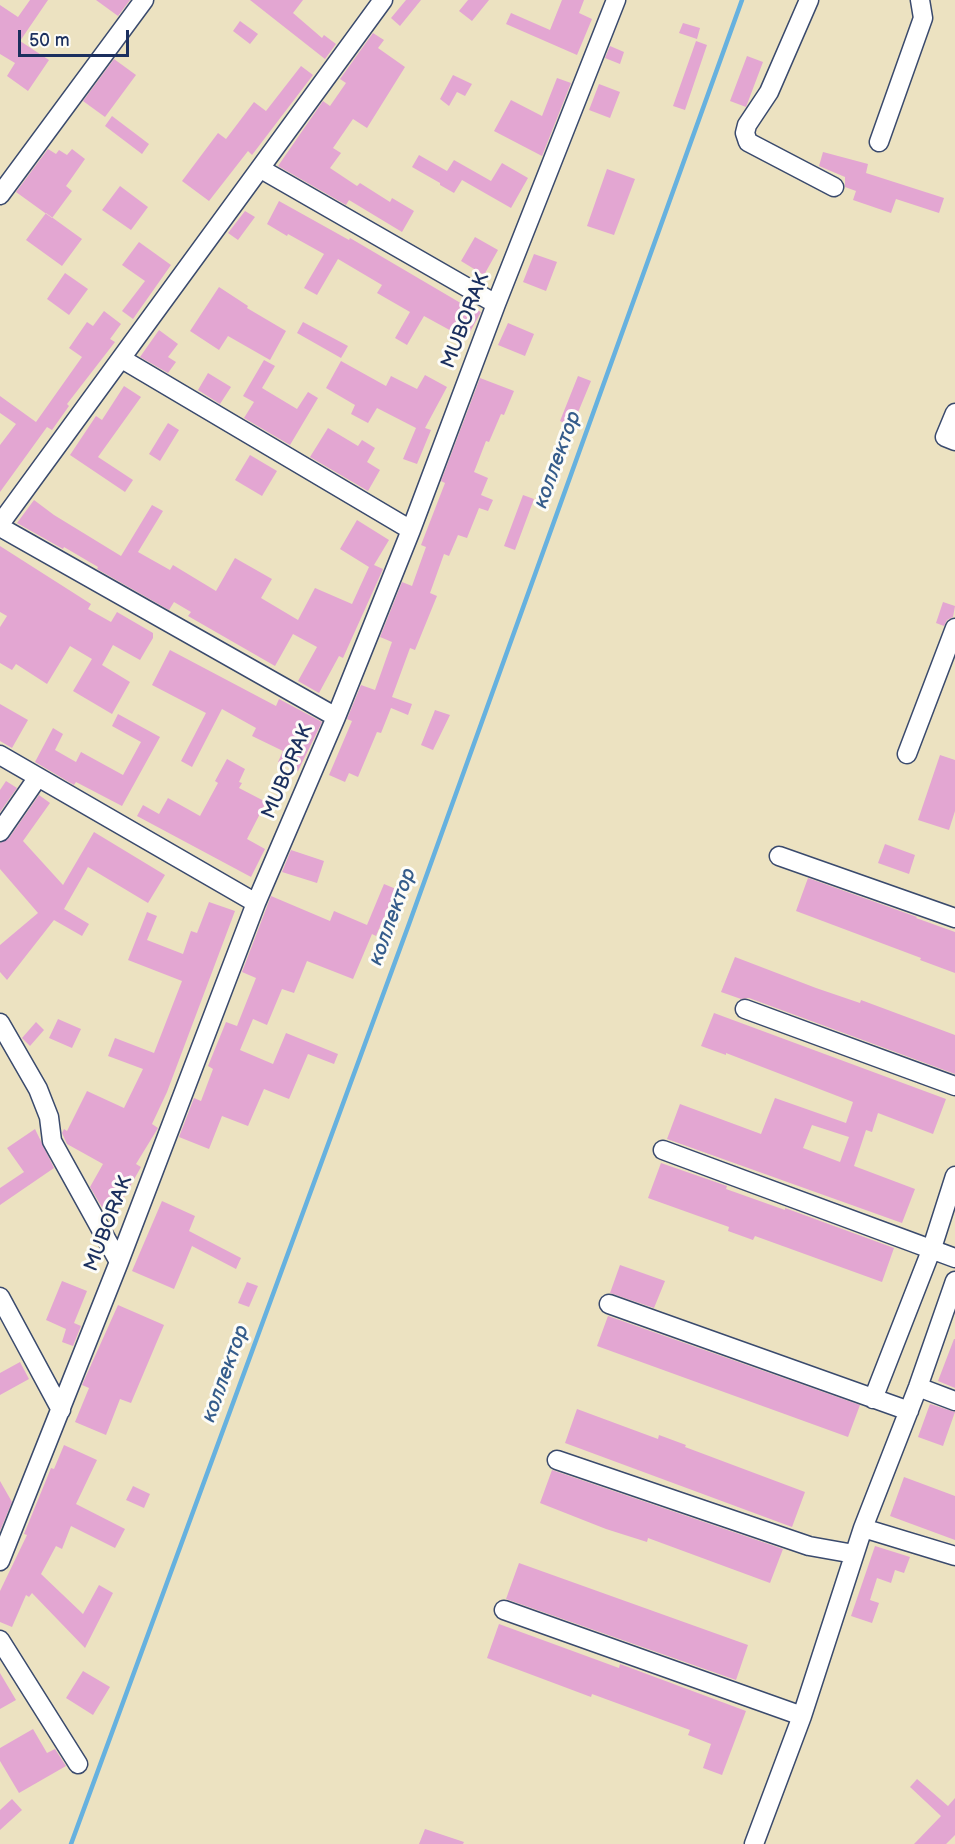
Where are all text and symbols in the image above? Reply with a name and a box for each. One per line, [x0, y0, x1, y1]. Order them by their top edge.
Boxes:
scale bar [21, 18, 132, 56]
text: 50 m [29, 30, 70, 51]
street label: MUBORAK [437, 270, 495, 372]
water label: коллектор [529, 408, 587, 512]
street label: MUBORAK [257, 721, 319, 823]
water label: коллектор [364, 865, 422, 969]
street label: MUBORAK [80, 1173, 138, 1275]
water label: коллектор [197, 1322, 255, 1426]

